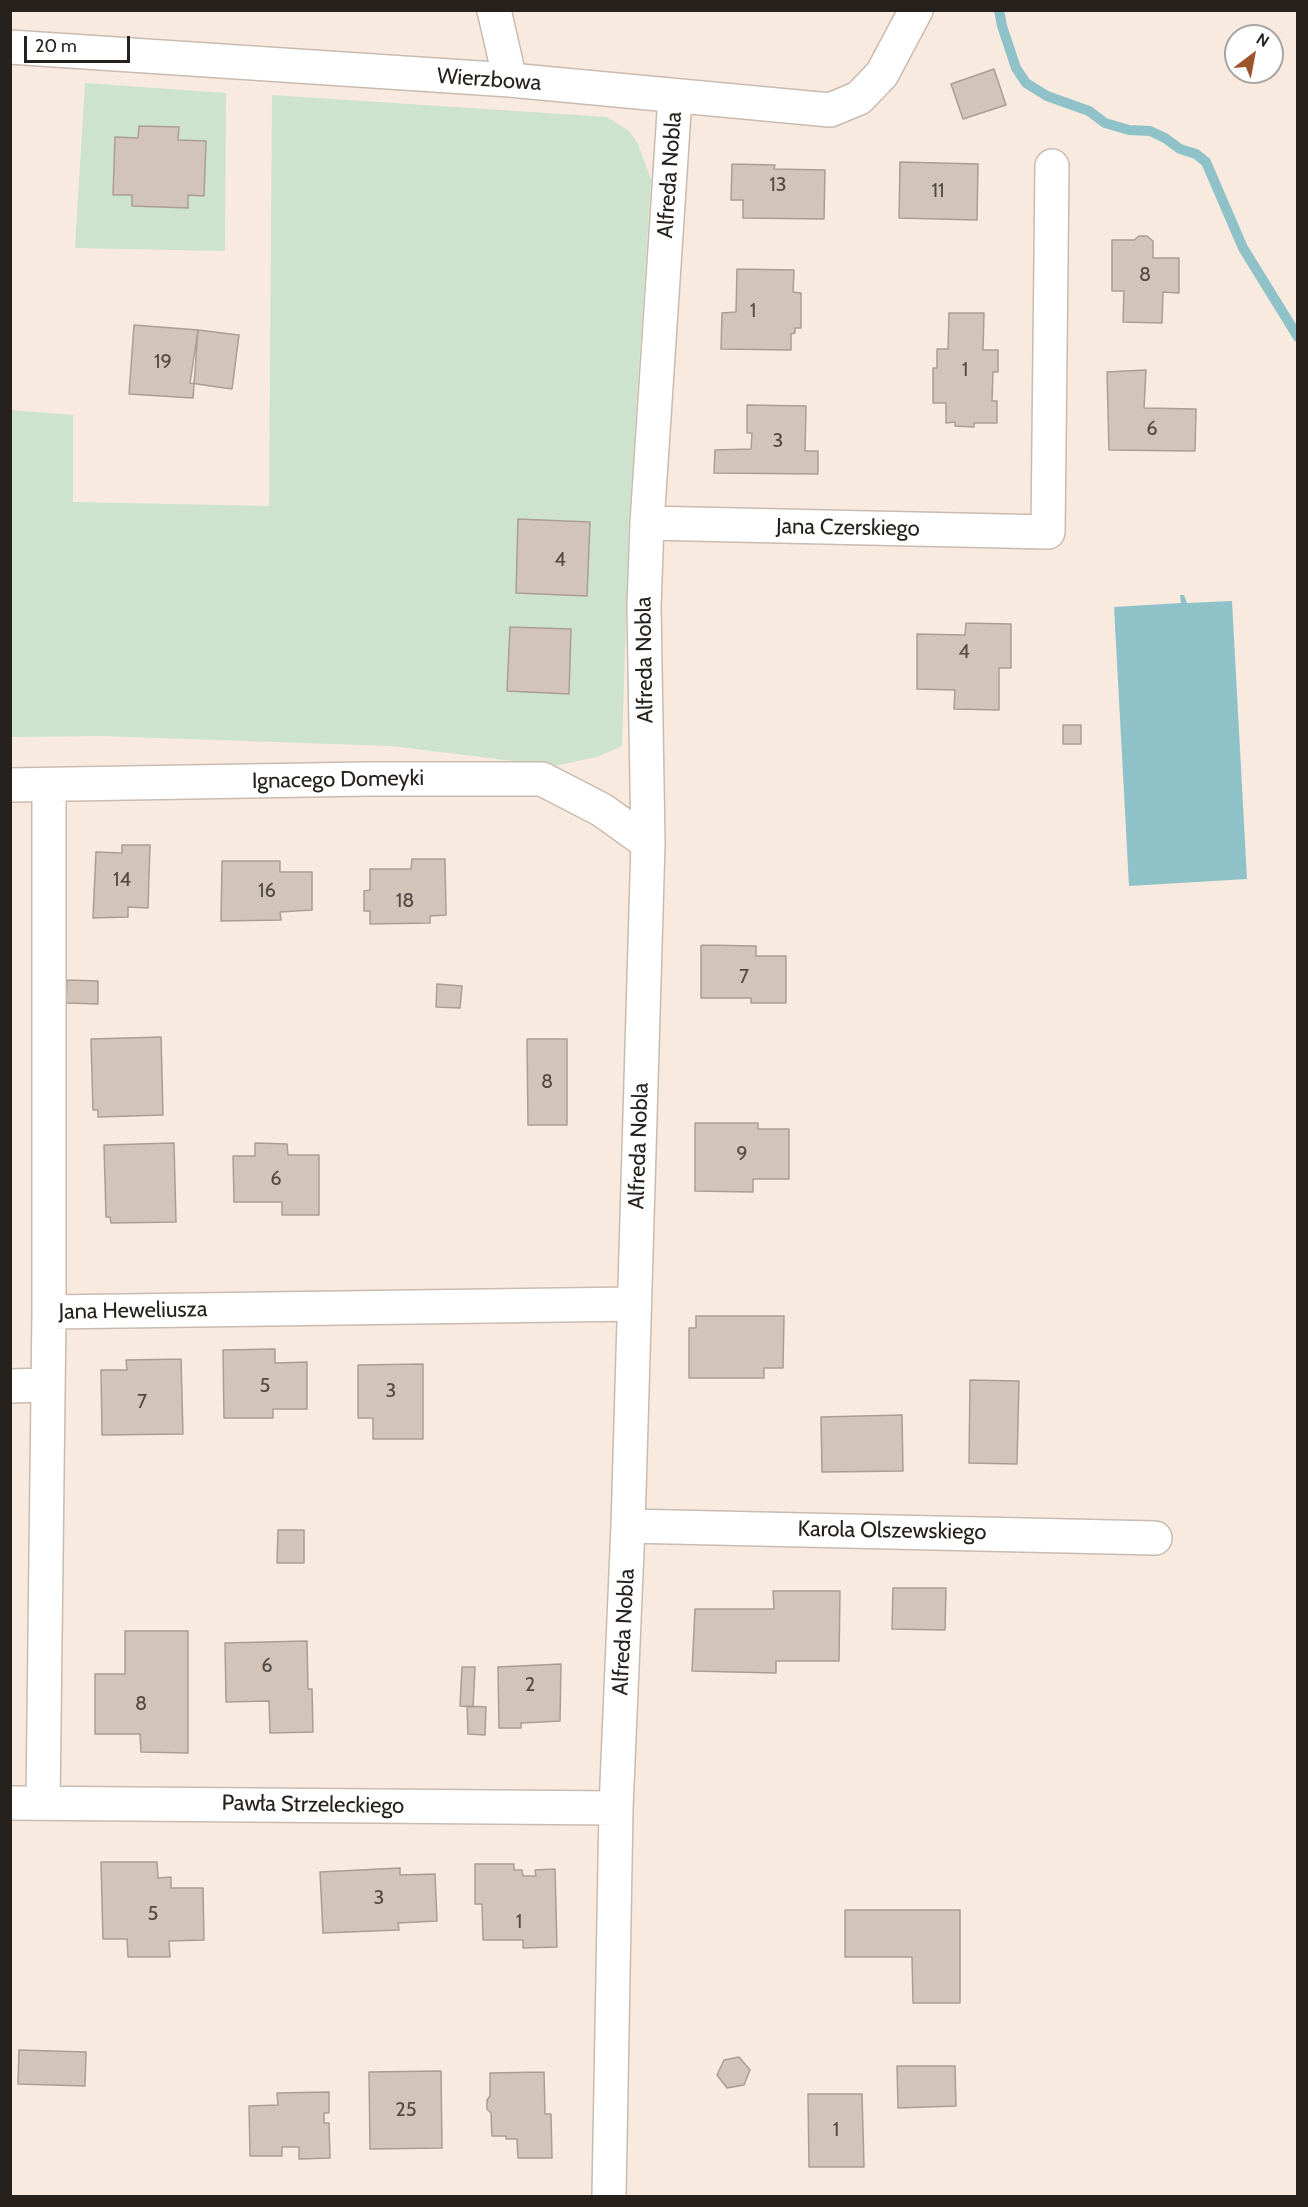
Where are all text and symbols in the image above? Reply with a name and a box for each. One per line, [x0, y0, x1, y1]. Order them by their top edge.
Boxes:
scale bar [27, 24, 134, 62]
north arrow [1224, 24, 1284, 84]
text: N [1253, 29, 1273, 51]
text: 20 m [35, 35, 77, 57]
street label: Wierzbowa [436, 63, 542, 97]
street label: Alfreda Nobla [652, 111, 688, 239]
house number: 13 [769, 173, 787, 197]
house number: 11 [931, 179, 945, 203]
house number: 8 [1139, 263, 1151, 287]
house number: 1 [750, 299, 756, 323]
house number: 19 [154, 350, 172, 374]
house number: 1 [962, 358, 968, 382]
house number: 6 [1146, 417, 1158, 441]
house number: 3 [773, 429, 783, 453]
street label: Jana Czerskiego [776, 514, 920, 542]
house number: 4 [554, 548, 566, 572]
street label: Alfreda Nobla [631, 596, 659, 724]
house number: 4 [958, 640, 970, 664]
street label: Ignacego Domeyki [252, 765, 424, 795]
house number: 14 [113, 868, 131, 892]
house number: 16 [258, 879, 276, 903]
house number: 18 [396, 889, 414, 913]
house number: 7 [739, 965, 749, 989]
house number: 8 [541, 1070, 553, 1094]
street label: Alfreda Nobla [624, 1082, 654, 1210]
house number: 9 [736, 1142, 748, 1166]
house number: 6 [270, 1167, 282, 1191]
street label: Jana Heweliusza [58, 1297, 208, 1325]
house number: 5 [260, 1374, 270, 1398]
house number: 3 [386, 1379, 396, 1403]
house number: 7 [137, 1390, 147, 1414]
street label: Karola Olszewskiego [797, 1516, 987, 1546]
street label: Alfreda Nobla [608, 1568, 640, 1696]
house number: 6 [261, 1654, 273, 1678]
house number: 2 [525, 1673, 535, 1697]
house number: 8 [135, 1692, 147, 1716]
street label: Pawła Strzeleckiego [221, 1790, 405, 1820]
house number: 3 [374, 1886, 384, 1910]
house number: 5 [148, 1902, 158, 1926]
house number: 1 [516, 1910, 522, 1934]
house number: 25 [395, 2098, 417, 2122]
house number: 1 [833, 2118, 839, 2142]

